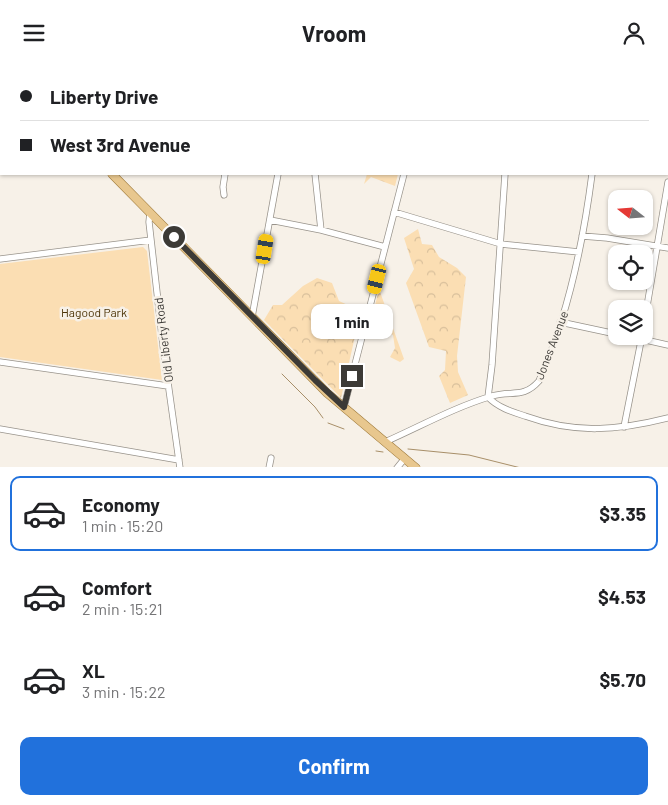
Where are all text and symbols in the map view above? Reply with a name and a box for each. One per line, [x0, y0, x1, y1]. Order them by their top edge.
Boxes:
icon: menu [20, 19, 48, 47]
icon: person [620, 19, 648, 47]
text: Vroom [302, 20, 366, 46]
text: Liberty Drive [50, 85, 158, 108]
text: West 3rd Avenue [50, 133, 191, 156]
north arrow [608, 190, 652, 235]
map controls [608, 190, 653, 345]
route start [163, 226, 185, 248]
car [255, 233, 274, 265]
button: locate [608, 245, 653, 290]
car [366, 263, 387, 295]
street label: Old Liberty Road [151, 297, 175, 383]
button: layers [608, 300, 653, 345]
callout: 1 min [311, 303, 393, 339]
park label: Hagood Park [61, 305, 127, 319]
street label: Jones Avenue [531, 309, 571, 381]
text: 1 min [334, 312, 370, 331]
route end [341, 365, 363, 387]
icon: car [22, 491, 67, 536]
text: Economy [82, 493, 160, 516]
text: $3.35 [599, 502, 646, 525]
text: 1 min · 15:20 [82, 516, 163, 535]
icon: car [22, 574, 67, 619]
text: Comfort [82, 576, 152, 599]
text: $4.53 [598, 585, 646, 608]
text: 2 min · 15:21 [82, 599, 163, 618]
icon: car [22, 657, 67, 702]
text: XL [82, 659, 105, 682]
text: $5.70 [600, 668, 646, 691]
text: 3 min · 15:22 [82, 682, 166, 701]
button: Confirm [20, 737, 648, 795]

